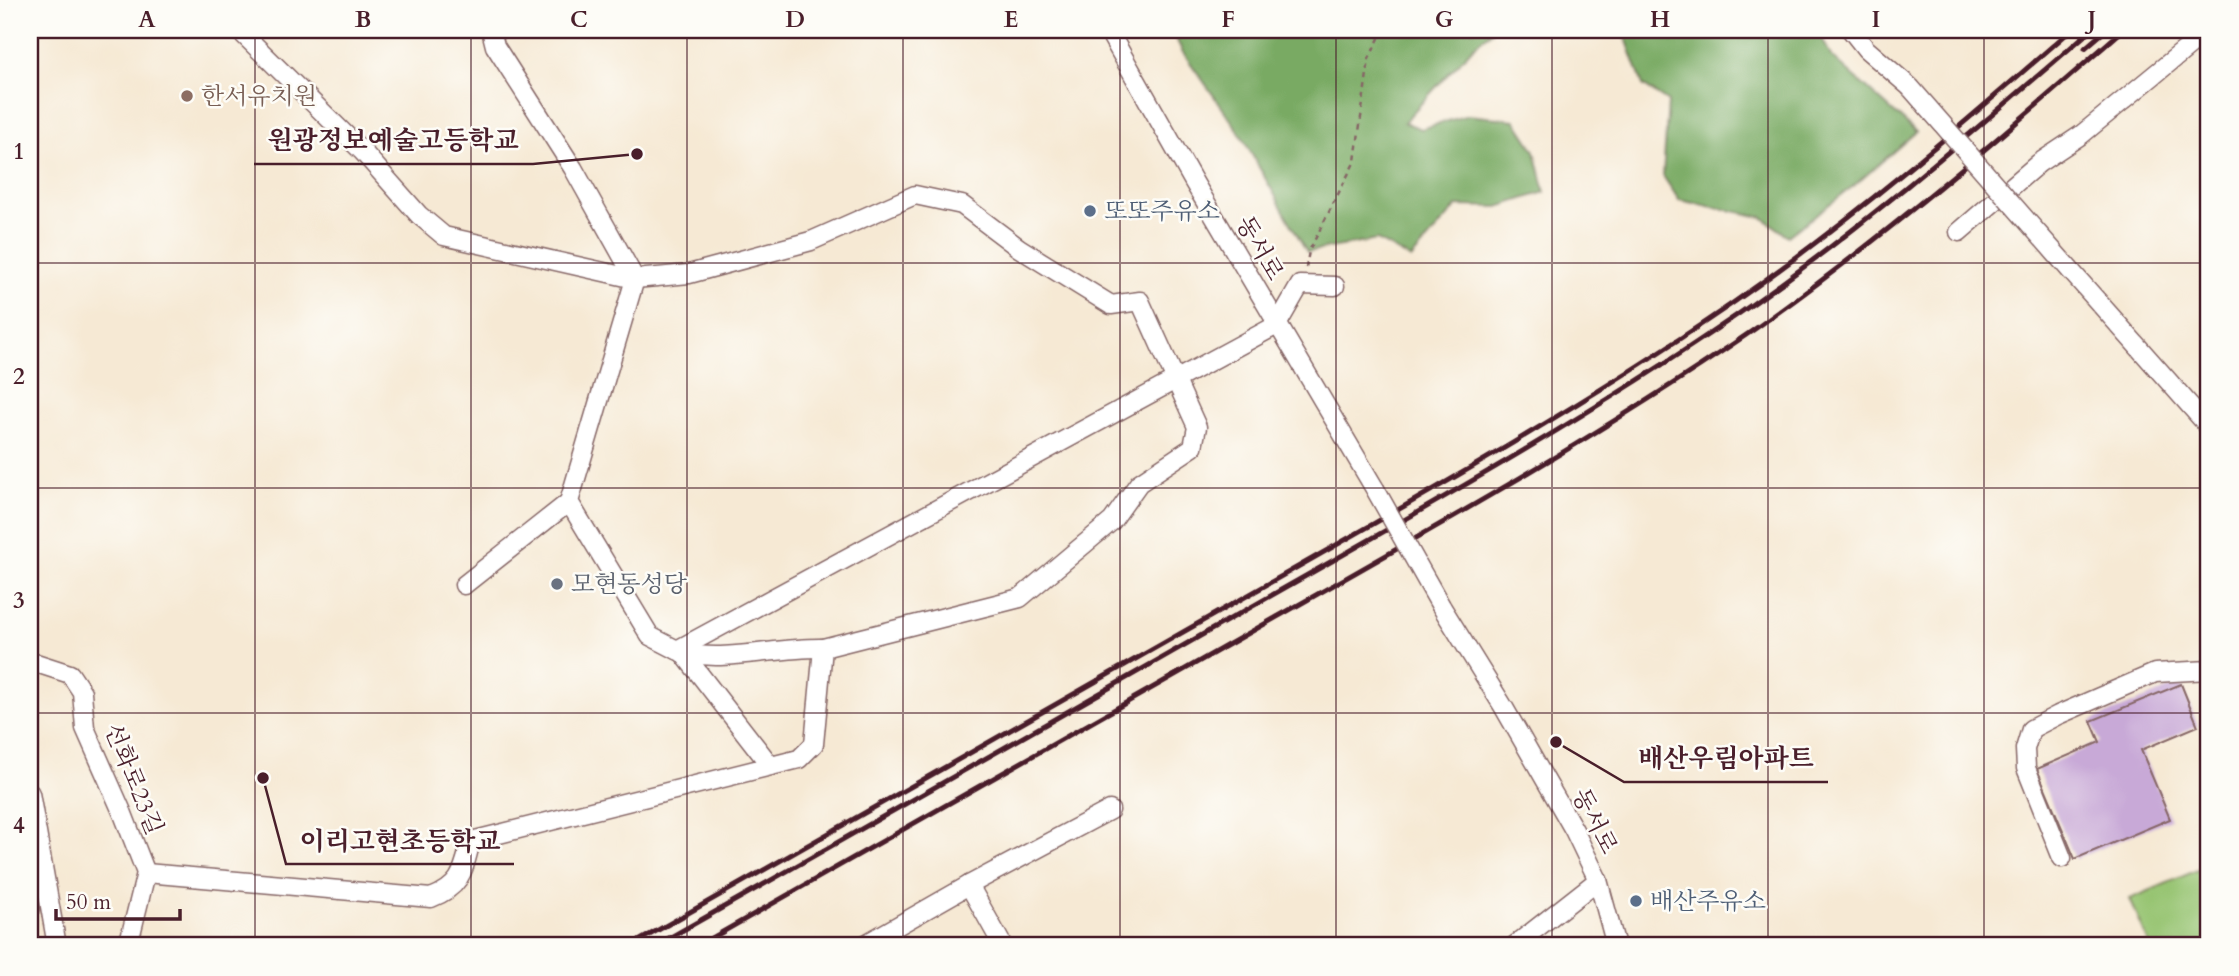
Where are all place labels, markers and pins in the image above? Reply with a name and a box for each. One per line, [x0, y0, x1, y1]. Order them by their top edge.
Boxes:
place label: 한서유치원 [201, 80, 317, 113]
marker: 한서유치원 [179, 88, 195, 104]
callout: 원광정보예술고등학교 [254, 117, 533, 164]
place label: 또또주유소 [1104, 195, 1220, 228]
marker: 또또주유소 [1082, 203, 1098, 219]
place label: 모현동성당 [571, 568, 688, 601]
marker: 모현동성당 [549, 576, 565, 592]
callout: 배산우림아파트 [1624, 735, 1828, 782]
callout: 이리고현초등학교 [286, 817, 514, 864]
place label: 배산주유소 [1650, 885, 1766, 918]
marker: 배산주유소 [1628, 893, 1644, 909]

